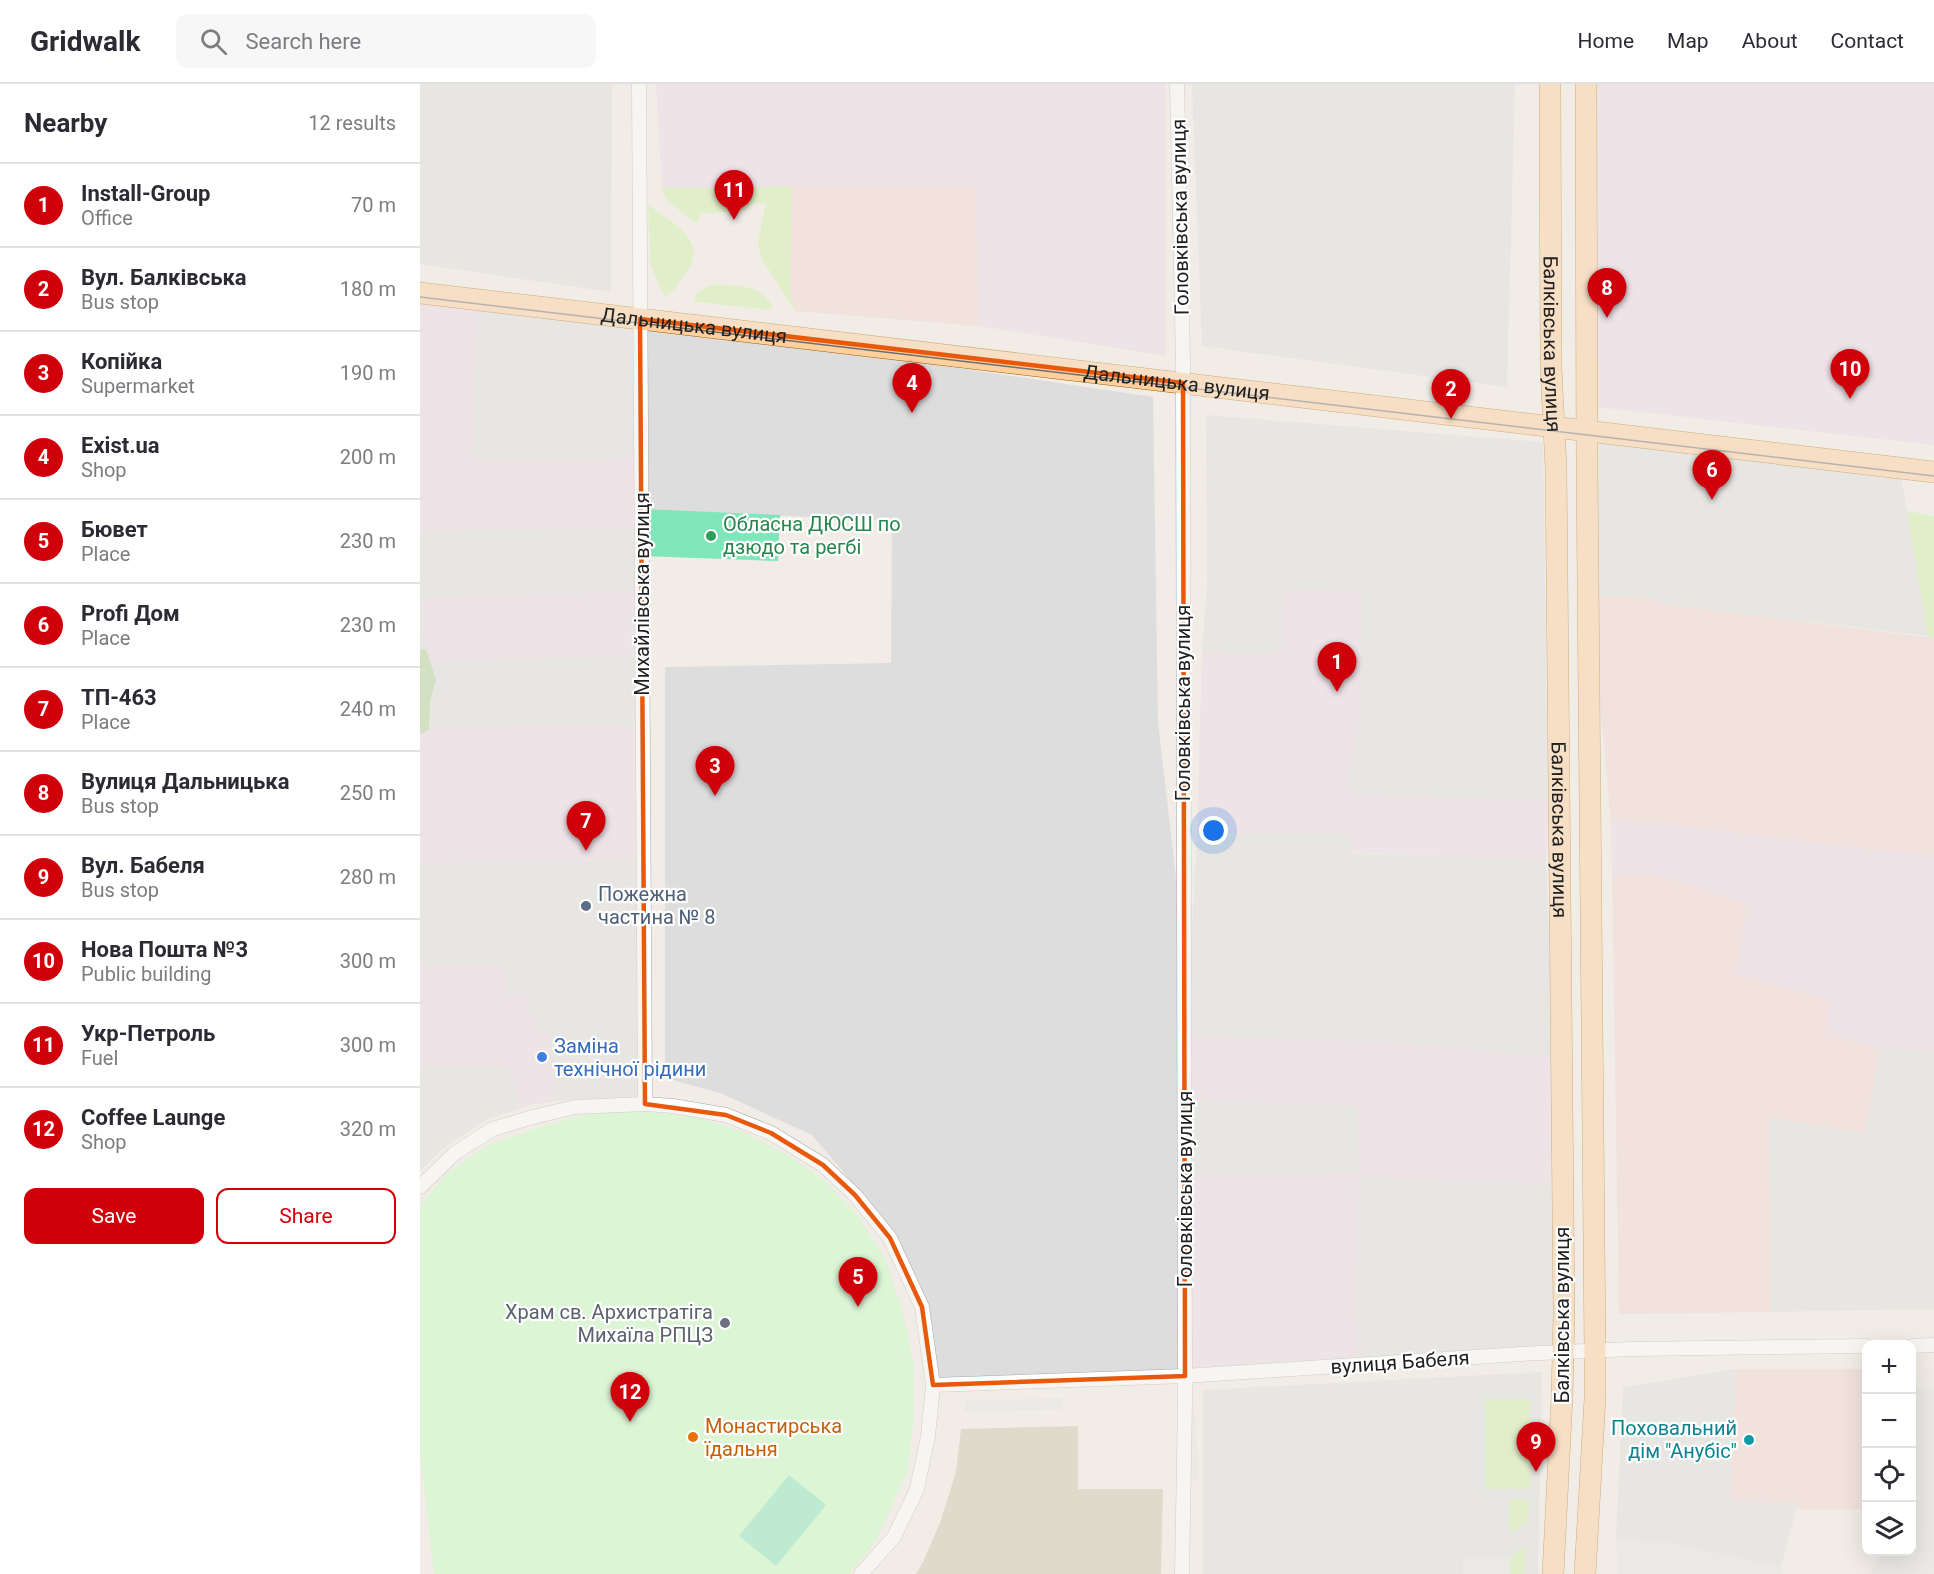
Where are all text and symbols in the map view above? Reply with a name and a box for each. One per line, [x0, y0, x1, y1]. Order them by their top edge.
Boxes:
search box [176, 14, 596, 68]
text: Gridwalk [30, 25, 140, 58]
icon: search [197, 25, 230, 58]
text: Search here [245, 29, 361, 54]
text: Home [1578, 29, 1634, 53]
text: Map [1667, 29, 1709, 53]
text: About [1742, 29, 1798, 53]
text: Contact [1831, 29, 1904, 53]
text: Nearby [24, 108, 107, 138]
text: 12 results [308, 111, 396, 135]
street label: Головківська вулиця [1166, 119, 1194, 315]
pin: 11 [714, 170, 754, 220]
text: Install-Group [81, 181, 210, 206]
text: 1 [38, 193, 49, 217]
text: 70 m [351, 193, 396, 217]
text: Office [81, 206, 133, 230]
street label: Балківська вулиця [1539, 256, 1566, 433]
text: Вул. Балківська [81, 265, 247, 290]
pin: 8 [1588, 268, 1626, 318]
text: 2 [38, 277, 49, 301]
text: 180 m [340, 277, 396, 301]
text: Bus stop [81, 290, 159, 314]
street label: Дальницька вулиця [600, 302, 789, 348]
text: Копійка [81, 349, 162, 374]
pin: 10 [1830, 350, 1870, 399]
street label: Дальницька вулиця [1082, 360, 1271, 405]
text: 3 [38, 361, 49, 385]
text: 190 m [340, 361, 396, 385]
pin: 4 [892, 364, 932, 413]
pin: 2 [1432, 370, 1470, 419]
text: Supermarket [81, 374, 195, 398]
text: Exist.ua [81, 433, 160, 458]
text: 4 [38, 445, 49, 469]
text: 200 m [340, 445, 396, 469]
pin: 6 [1692, 450, 1732, 500]
text: Shop [81, 458, 127, 482]
street label: Михайлівська вулиця [630, 492, 654, 696]
place label: Обласна ДЮСШ по дзюдо та регбі [723, 512, 901, 559]
text: Бювет [81, 517, 148, 542]
text: 5 [38, 529, 49, 553]
text: 230 m [340, 529, 396, 553]
marker: Обласна ДЮСШ по дзюдо та регбі [704, 529, 718, 543]
text: Place [81, 542, 130, 566]
text: Profi Дом [81, 601, 180, 626]
street label: Головківська вулиця [1171, 605, 1195, 801]
text: 6 [38, 613, 49, 637]
text: 230 m [340, 613, 396, 637]
text: Place [81, 626, 130, 650]
pin: 1 [1318, 642, 1356, 692]
text: ТП-463 [81, 685, 157, 710]
text: 7 [38, 697, 49, 721]
text: 240 m [340, 697, 396, 721]
text: Place [81, 710, 130, 734]
street label: Балківська вулиця [1547, 741, 1572, 918]
pin: 3 [696, 746, 734, 796]
text: Вулиця Дальницька [81, 769, 290, 794]
text: 8 [38, 781, 49, 805]
text: 250 m [340, 781, 396, 805]
text: Bus stop [81, 794, 159, 818]
pin: 7 [566, 802, 606, 851]
your location [1199, 816, 1228, 845]
text: Вул. Бабеля [81, 853, 205, 878]
text: 9 [38, 865, 49, 889]
text: 280 m [340, 865, 396, 889]
text: Bus stop [81, 878, 159, 902]
place label: Пожежна частина № 8 [598, 882, 716, 929]
marker: Пожежна частина № 8 [579, 899, 593, 913]
text: Нова Пошта №3 [81, 937, 248, 962]
text: 10 [32, 949, 55, 973]
text: 300 m [340, 949, 396, 973]
text: Public building [81, 962, 211, 986]
text: Укр-Петроль [81, 1021, 215, 1046]
text: 11 [32, 1033, 55, 1057]
text: 300 m [340, 1033, 396, 1057]
place label: Заміна технічної рідини [554, 1034, 706, 1081]
text: Fuel [81, 1046, 118, 1070]
marker: Заміна технічної рідини [535, 1050, 549, 1064]
street label: Головківська вулиця [1173, 1091, 1197, 1287]
text: Coffee Launge [81, 1105, 225, 1130]
text: 12 [32, 1117, 55, 1141]
text: 320 m [340, 1117, 396, 1141]
text: Shop [81, 1130, 127, 1154]
button: Save [24, 1188, 204, 1244]
button: Share [216, 1188, 396, 1244]
street label: Балківська вулиця [1550, 1227, 1574, 1403]
pin: 5 [838, 1258, 878, 1307]
place label: Храм св. Архистратіга Михаїла РПЦЗ [505, 1300, 713, 1347]
marker: Храм св. Архистратіга Михаїла РПЦЗ [718, 1316, 732, 1330]
map controls [1862, 1340, 1916, 1556]
button: + [1862, 1340, 1916, 1394]
street label: вулиця Бабеля [1330, 1345, 1470, 1379]
pin: 12 [610, 1372, 650, 1422]
button: − [1862, 1394, 1916, 1448]
place label: Монастирська їдальня [704, 1414, 842, 1461]
place label: Поховальний дім "Анубіс" [1611, 1416, 1737, 1463]
pin: 9 [1516, 1422, 1556, 1472]
marker: Монастирська їдальня [686, 1430, 700, 1444]
marker: Поховальний дім "Анубіс" [1742, 1433, 1756, 1447]
button: locate [1862, 1448, 1916, 1502]
button: layers [1862, 1502, 1916, 1556]

